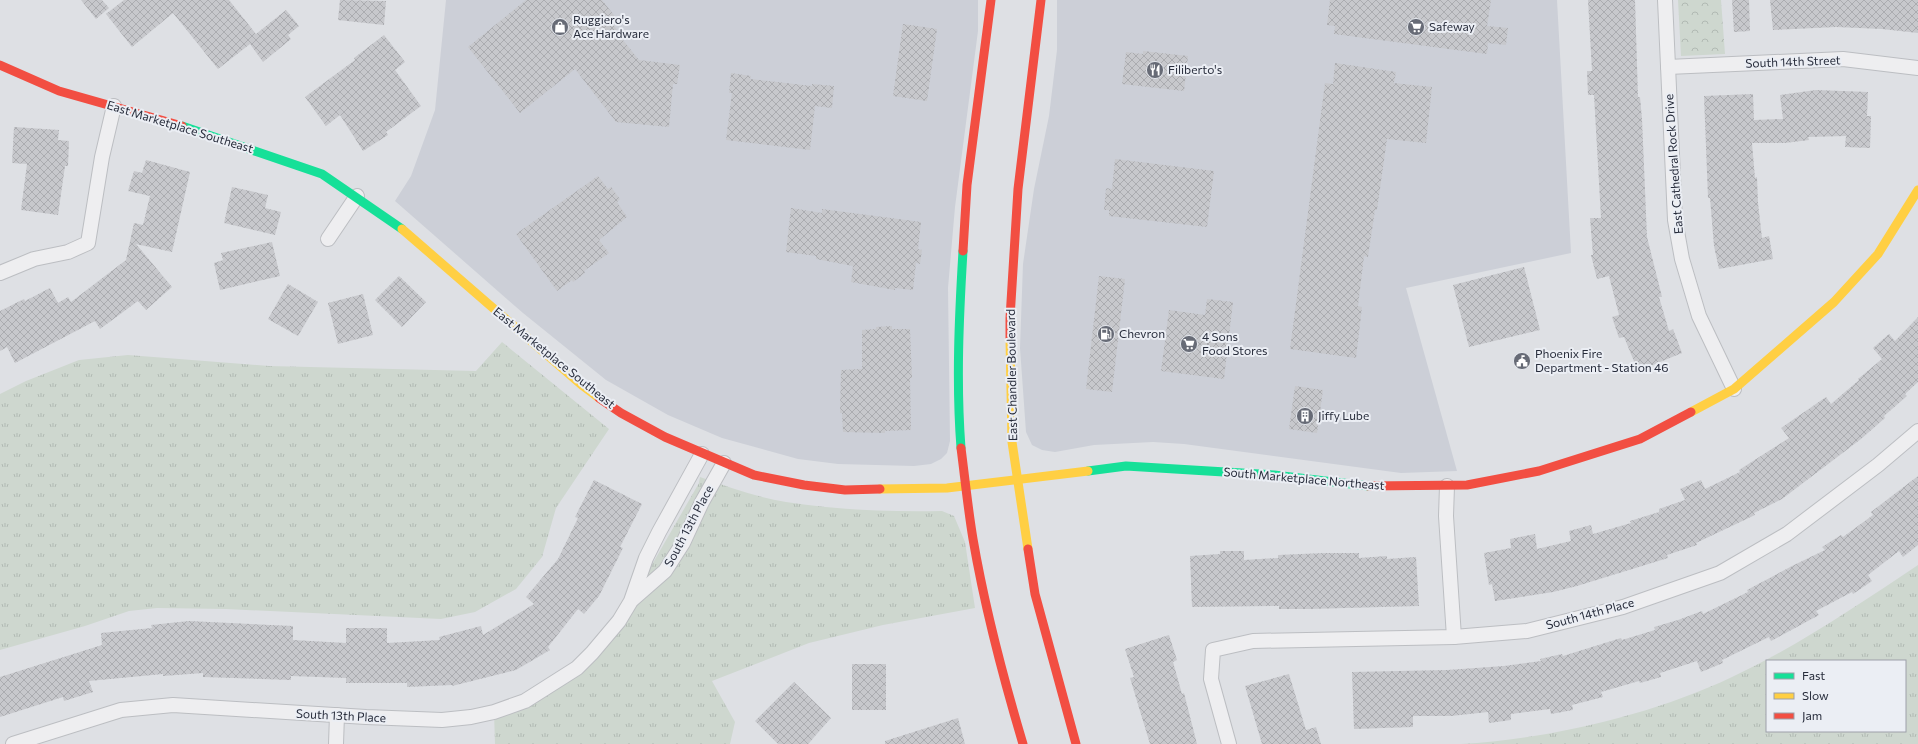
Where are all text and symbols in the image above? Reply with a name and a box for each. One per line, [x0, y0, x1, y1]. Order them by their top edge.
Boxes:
place label: Ruggiero's Ace Hardware [573, 12, 649, 40]
shop icon: Ruggiero's Ace Hardware [550, 17, 570, 37]
supermarket icon: Safeway [1406, 17, 1426, 37]
place label: Safeway [1429, 19, 1475, 33]
street label: South 14th Street [1745, 52, 1841, 70]
restaurant icon: Filiberto's [1145, 60, 1165, 80]
place label: Filiberto's [1168, 62, 1222, 76]
street label: East Cathedral Rock Drive [1661, 94, 1685, 235]
street label: East Marketplace Southeast [105, 97, 255, 155]
street label: East Marketplace Southeast [491, 304, 618, 411]
street label: East Chandler Boulevard [1003, 309, 1019, 441]
fuel station icon: Chevron [1096, 324, 1116, 344]
place label: Chevron [1119, 326, 1165, 340]
place label: 4 Sons Food Stores [1202, 329, 1268, 357]
supermarket icon: 4 Sons Food Stores [1179, 334, 1199, 354]
place label: Phoenix Fire Department - Station 46 [1535, 346, 1668, 374]
public building icon: Phoenix Fire Department - Station 46 [1512, 351, 1532, 371]
building icon: Jiffy Lube [1295, 406, 1315, 426]
place label: Jiffy Lube [1318, 408, 1369, 423]
street label: South Marketplace Northeast [1223, 464, 1385, 492]
street label: South 13th Place [661, 482, 715, 569]
street label: South 14th Place [1544, 595, 1635, 632]
legend [1766, 660, 1906, 732]
text: Fast [1802, 668, 1825, 682]
text: Slow [1802, 688, 1829, 702]
street label: South 13th Place [296, 706, 386, 724]
text: Jam [1802, 708, 1822, 723]

